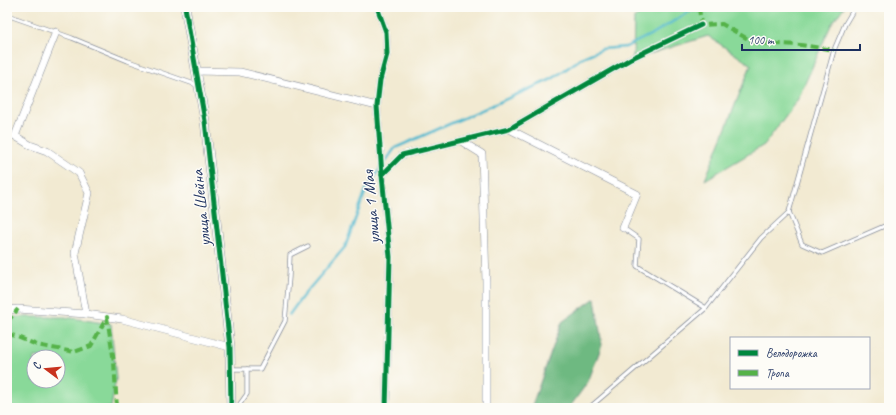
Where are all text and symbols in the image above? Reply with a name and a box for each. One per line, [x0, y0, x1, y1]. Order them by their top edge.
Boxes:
scale bar [742, 26, 860, 52]
text: 100 m [748, 32, 775, 48]
street label: улица Шейна [186, 167, 216, 248]
street label: улица 1 Мая [357, 168, 385, 246]
legend [730, 337, 870, 389]
text: Велодорожка [766, 345, 818, 361]
north arrow [26, 349, 66, 389]
text: С [29, 360, 44, 371]
text: Тропа [766, 365, 790, 381]

